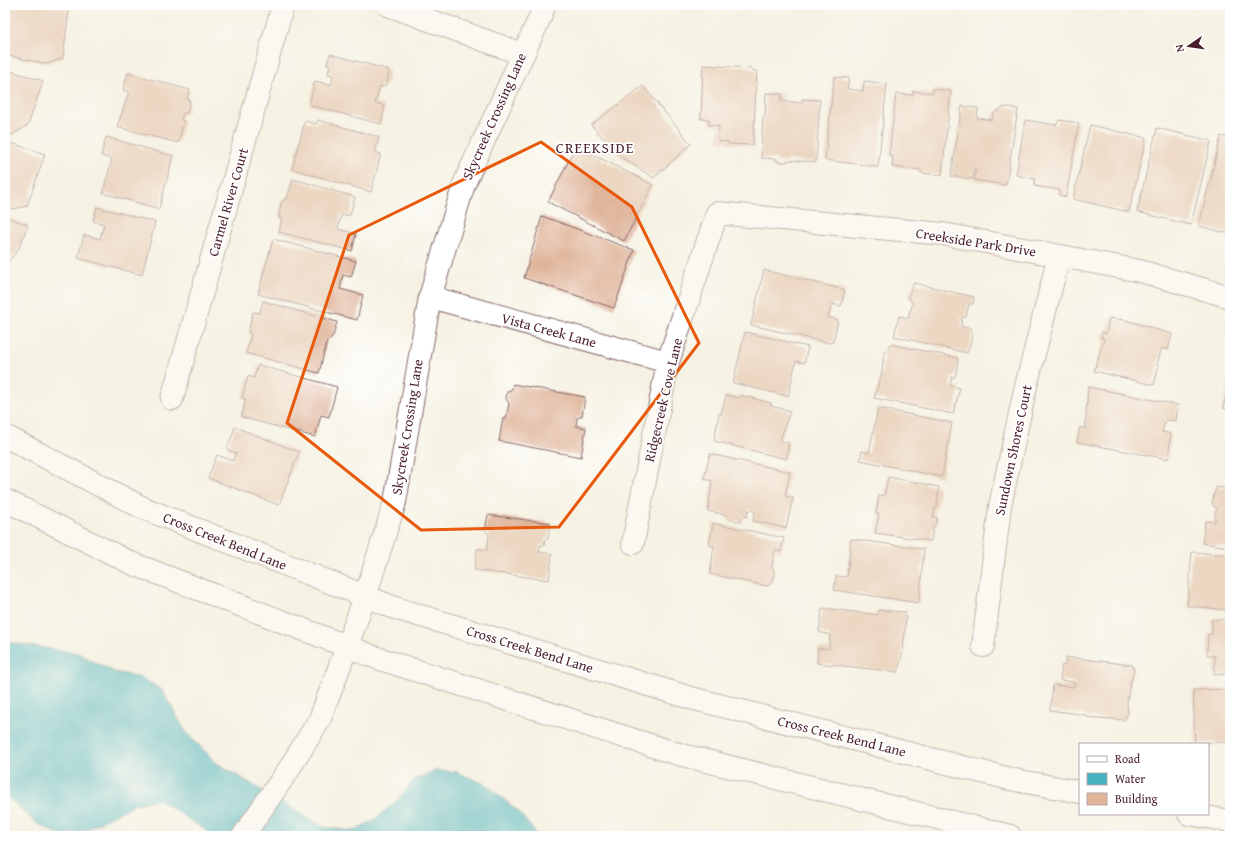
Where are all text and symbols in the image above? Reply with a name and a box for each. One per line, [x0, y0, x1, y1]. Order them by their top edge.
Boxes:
north arrow [1169, 26, 1209, 66]
text: N [1170, 42, 1188, 54]
street label: Skycreek Crossing Lane [457, 49, 531, 183]
district label: CREEKSIDE [556, 137, 634, 158]
street label: Carmel River Court [203, 145, 253, 259]
street label: Creekside Park Drive [914, 223, 1038, 261]
street label: Vista Creek Lane [499, 308, 599, 352]
street label: Ridgecreek Cove Lane [639, 336, 687, 464]
street label: Skycreek Crossing Lane [386, 357, 428, 496]
street label: Sundown Shores Court [989, 383, 1037, 517]
street label: Cross Creek Bend Lane [160, 507, 290, 575]
street label: Cross Creek Bend Lane [464, 620, 596, 678]
street label: Cross Creek Bend Lane [776, 710, 909, 762]
legend [1079, 743, 1209, 815]
text: Road [1115, 750, 1141, 767]
text: Water [1115, 770, 1145, 787]
text: Building [1115, 790, 1158, 807]

